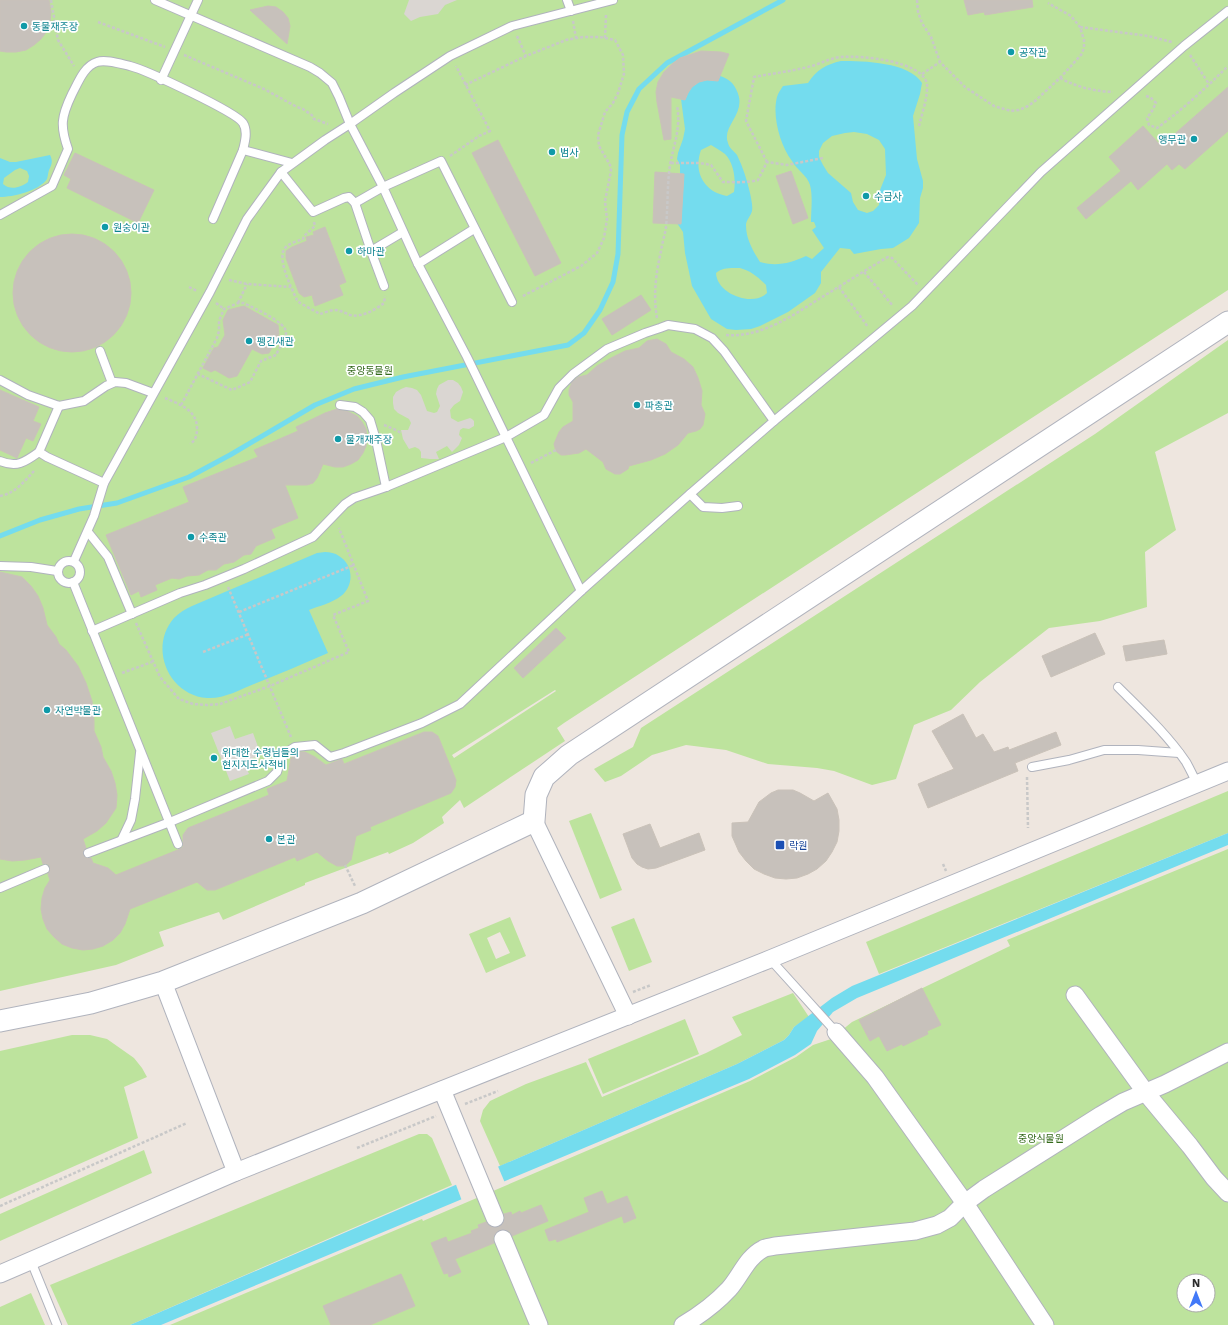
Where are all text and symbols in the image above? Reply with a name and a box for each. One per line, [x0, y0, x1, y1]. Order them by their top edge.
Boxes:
marker: 동물재주장 [19, 21, 29, 31]
place label: 동물재주장 [32, 21, 78, 32]
marker: 공작관 [1006, 47, 1016, 57]
place label: 공작관 [1019, 47, 1047, 58]
place label: 앵무관 [1158, 134, 1187, 145]
marker: 앵무관 [1189, 134, 1199, 144]
marker: 범사 [547, 147, 557, 157]
place label: 범사 [560, 147, 579, 158]
marker: 수금사 [861, 191, 871, 201]
place label: 수금사 [874, 191, 902, 202]
marker: 원숭이관 [100, 222, 110, 232]
place label: 원숭이관 [113, 222, 151, 233]
marker: 하마관 [344, 246, 354, 256]
place label: 하마관 [357, 246, 385, 257]
marker: 펭긴새관 [244, 336, 254, 346]
place label: 펭긴새관 [257, 336, 295, 347]
park label: 중앙동물원 [347, 365, 393, 376]
marker: 파충관 [632, 400, 642, 410]
place label: 파충관 [645, 400, 673, 411]
marker: 물개재주장 [333, 434, 343, 444]
place label: 물개재주장 [346, 434, 392, 445]
marker: 수족관 [186, 532, 196, 542]
place label: 수족관 [199, 532, 227, 543]
marker: 자연박물관 [42, 705, 52, 715]
place label: 자연박물관 [55, 705, 102, 716]
place label: 위대한 수령님들의 현지지도사적비 [222, 747, 299, 770]
marker: 위대한 수령님들의 현지지도사적비 [209, 753, 219, 763]
marker: 본관 [264, 834, 274, 844]
place label: 본관 [277, 834, 296, 845]
marker: 락원 [774, 839, 786, 851]
place label: 락원 [789, 840, 807, 851]
park label: 중앙식물원 [1018, 1133, 1064, 1144]
north arrow [1176, 1273, 1216, 1313]
text: N [1192, 1277, 1200, 1290]

